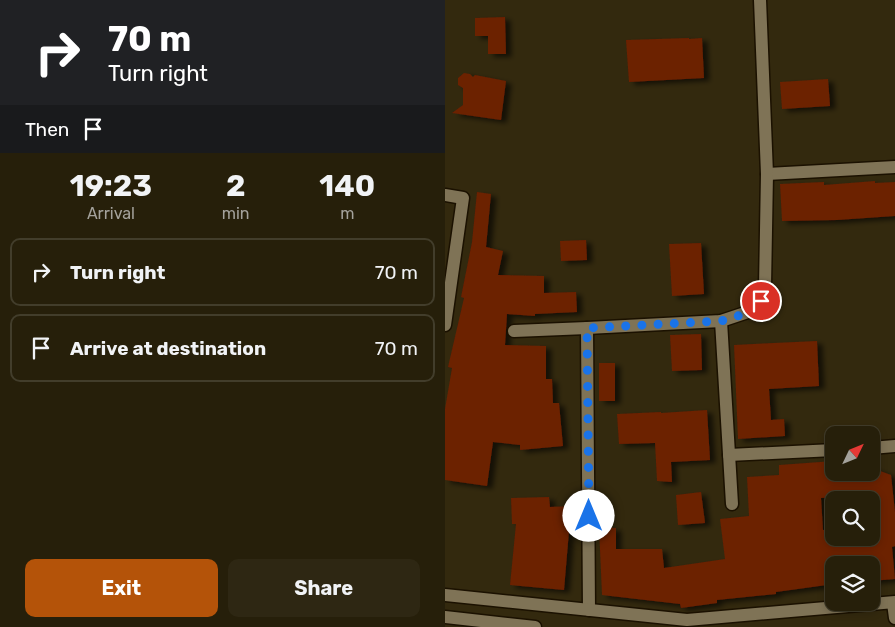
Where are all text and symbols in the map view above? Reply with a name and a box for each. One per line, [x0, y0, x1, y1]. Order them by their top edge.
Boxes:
text: 70 m [108, 18, 191, 60]
icon: right [25, 20, 90, 85]
text: Turn right [108, 60, 208, 87]
icon: arrive [79, 115, 107, 143]
text: Then [25, 118, 69, 141]
text: 19:23 [70, 168, 152, 204]
text: 2 [226, 168, 245, 204]
text: 140 [319, 168, 375, 204]
text: Arrival [87, 204, 135, 223]
text: min [222, 204, 250, 223]
text: m [340, 204, 354, 223]
icon: right [27, 258, 55, 286]
text: Turn right [70, 261, 165, 284]
text: 70 m [375, 261, 418, 284]
pin [740, 280, 782, 322]
icon: arrive [747, 287, 775, 315]
icon: arrive [27, 334, 55, 362]
text: Arrive at destination [70, 337, 266, 360]
text: 70 m [375, 337, 418, 360]
north arrow [825, 426, 880, 481]
map controls [825, 426, 880, 611]
position arrow [562, 489, 614, 541]
button: search [825, 491, 880, 546]
button: layers [825, 556, 880, 611]
button: Exit [25, 559, 218, 617]
button: Share [228, 559, 420, 617]

